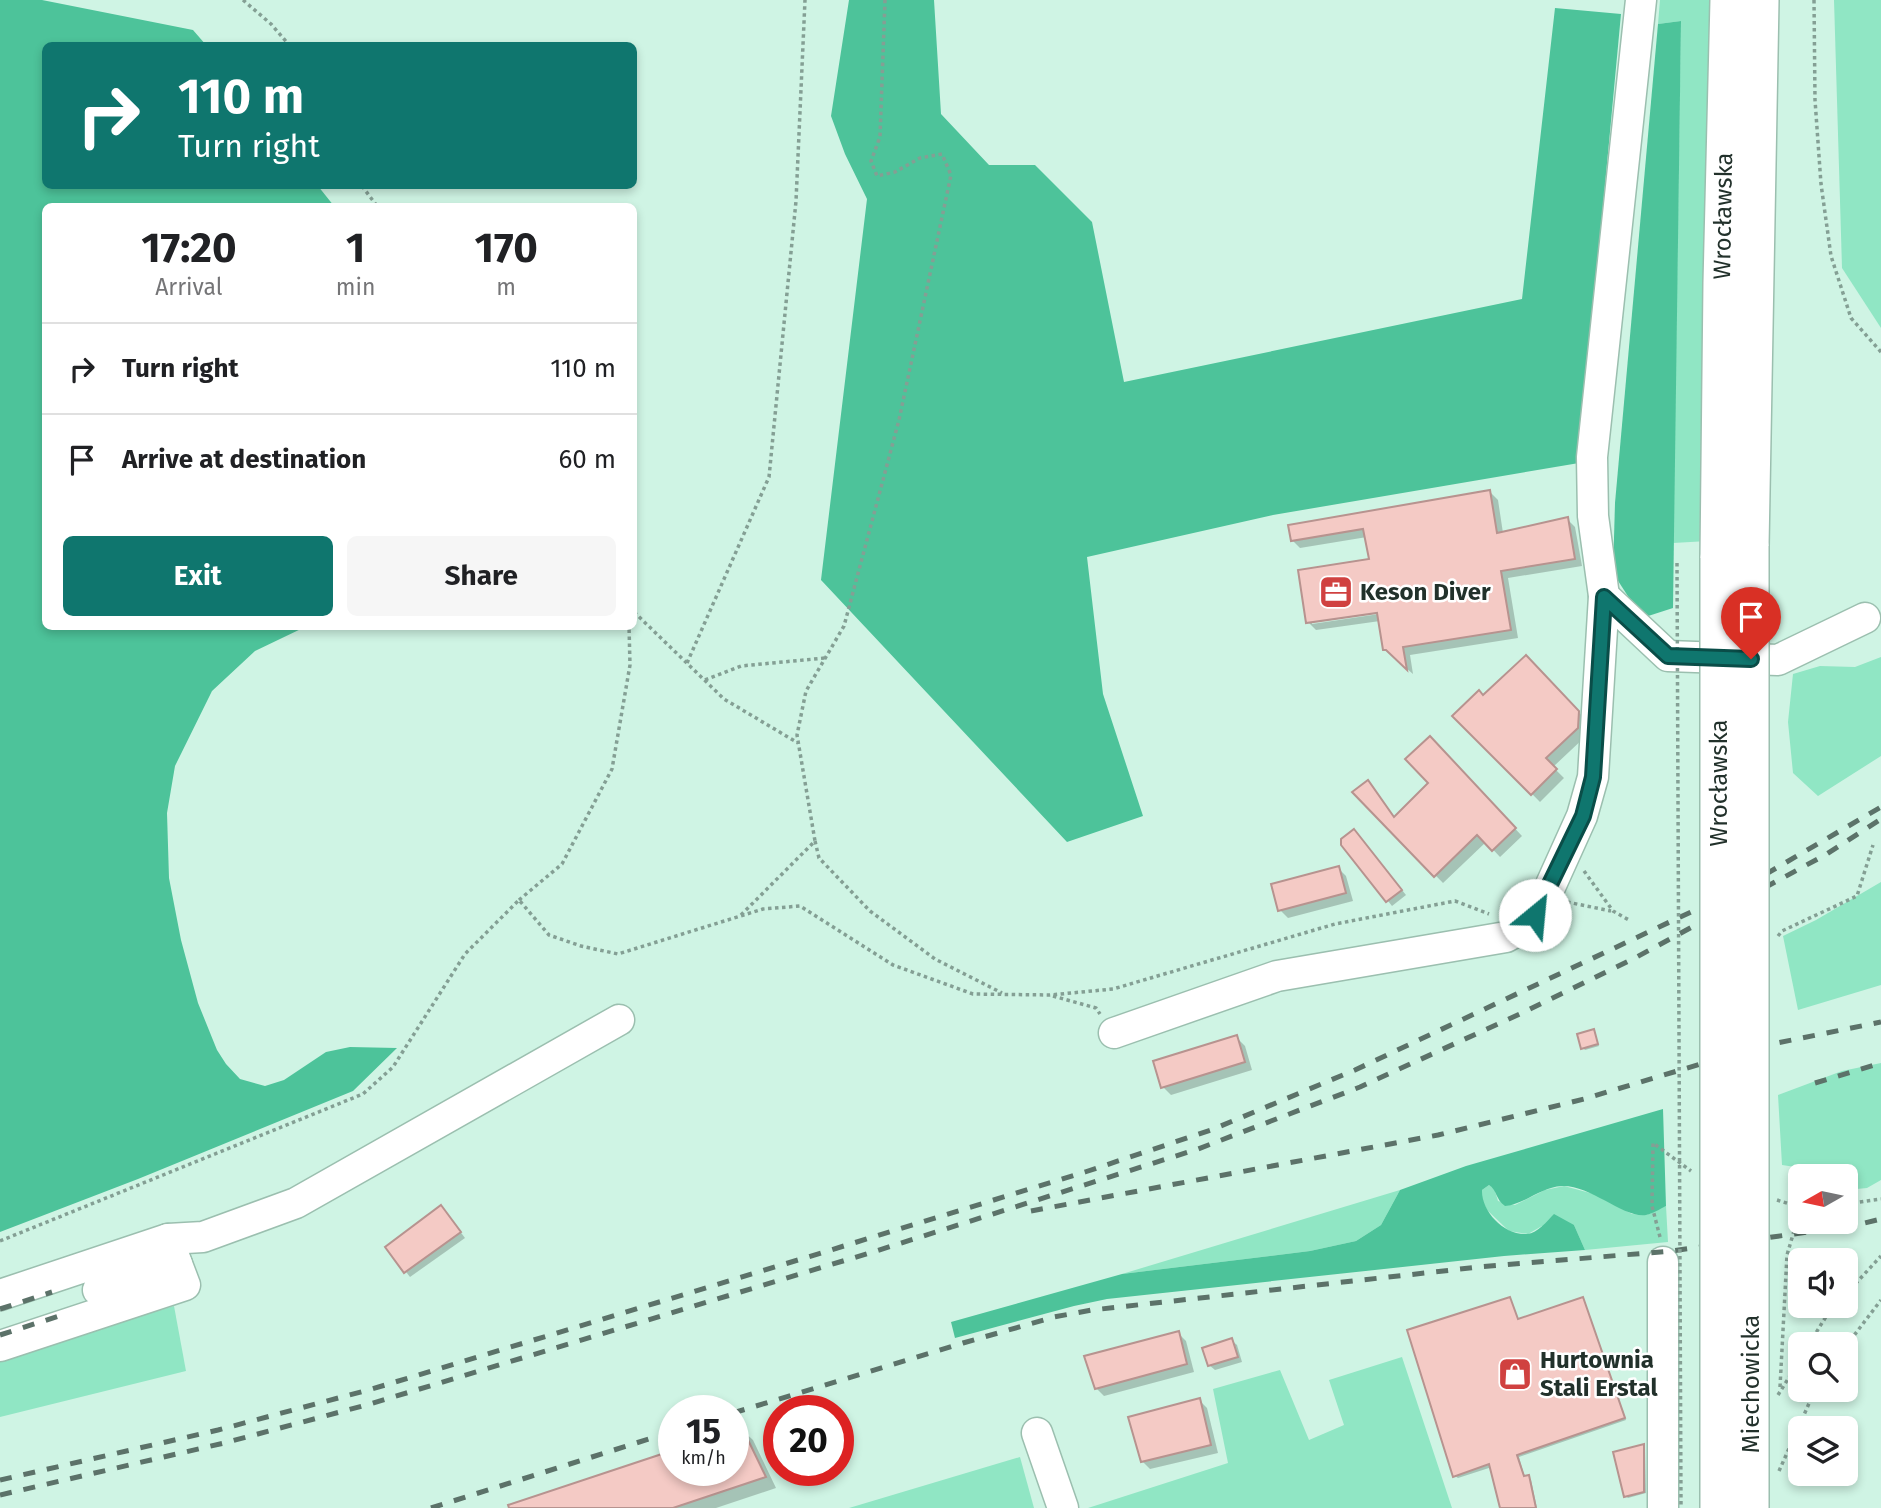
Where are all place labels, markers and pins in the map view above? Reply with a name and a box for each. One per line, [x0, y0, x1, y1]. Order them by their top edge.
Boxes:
office icon: Keson Diver [1317, 573, 1355, 611]
place label: Keson Diver [1360, 578, 1491, 606]
pin [1721, 587, 1781, 659]
place label: Hurtownia Stali Erstal [1540, 1346, 1658, 1402]
shop icon: Hurtownia Stali Erstal [1496, 1355, 1534, 1393]

